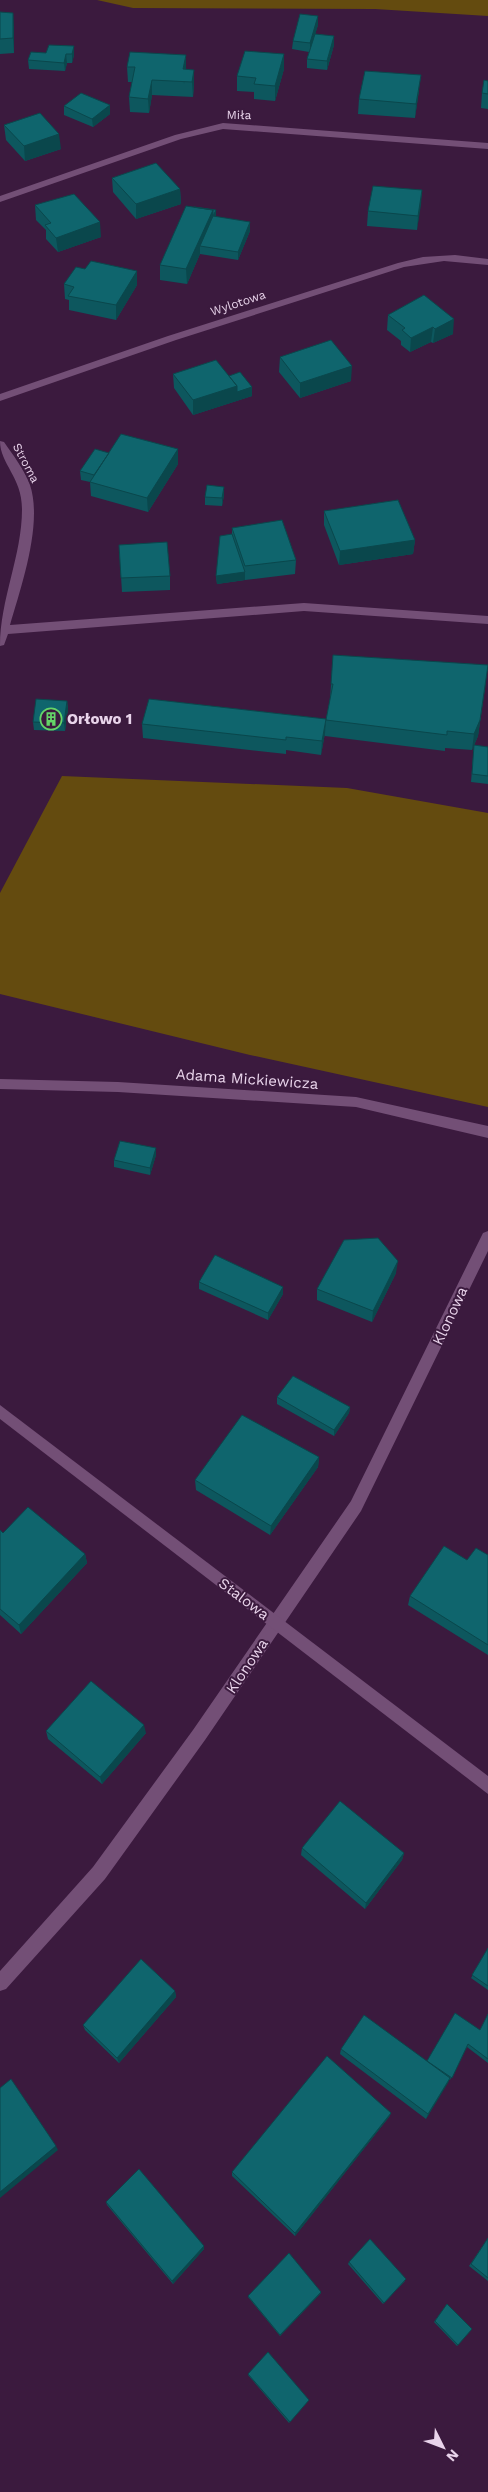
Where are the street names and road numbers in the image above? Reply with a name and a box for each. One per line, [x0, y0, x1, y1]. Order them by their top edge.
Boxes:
street label: Miła [227, 108, 252, 122]
street label: Wylotowa [209, 287, 268, 318]
street label: Stroma [10, 441, 42, 485]
street label: Adama Mickiewicza [175, 1065, 319, 1093]
street label: Klonowa [429, 1283, 472, 1348]
street label: Stalowa [215, 1574, 273, 1624]
street label: Klonowa [222, 1635, 272, 1697]

